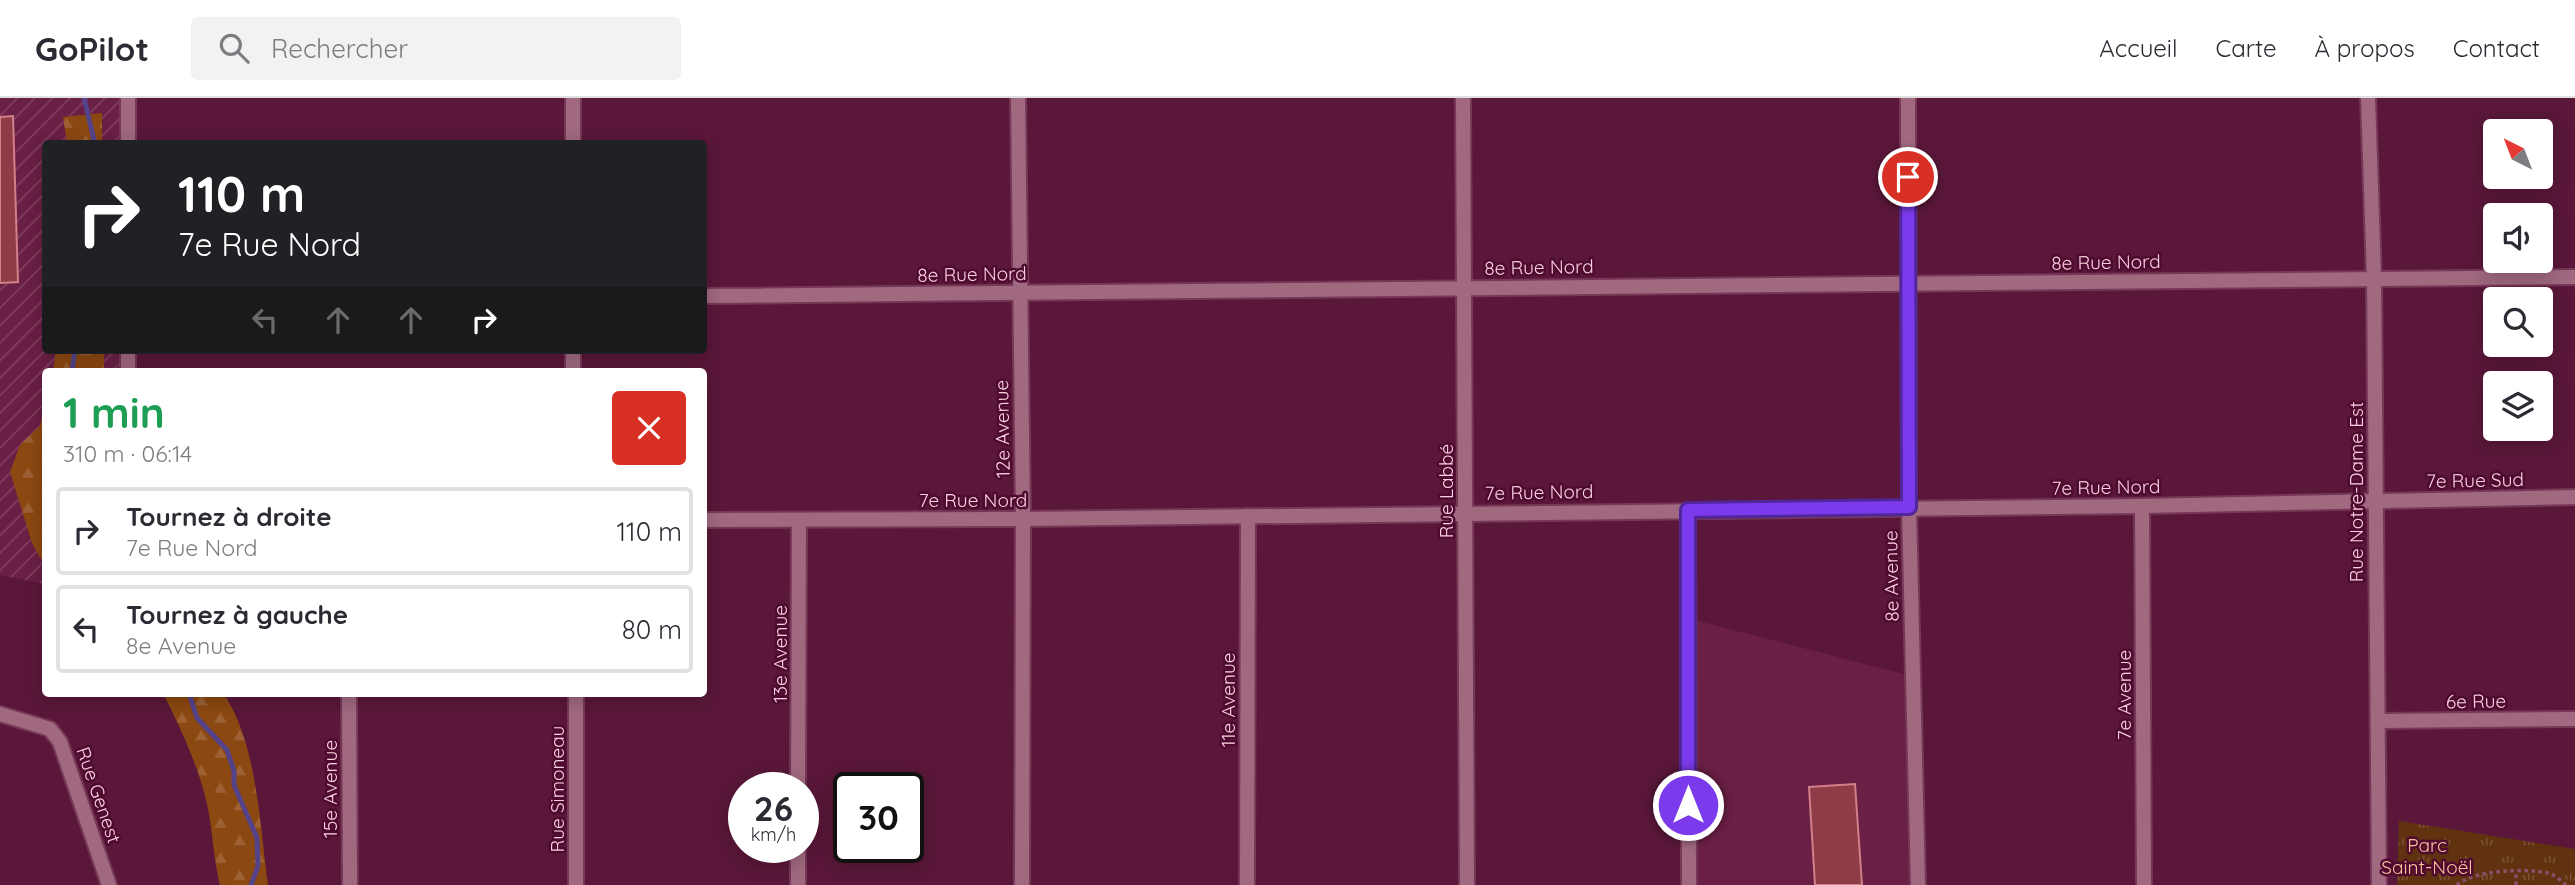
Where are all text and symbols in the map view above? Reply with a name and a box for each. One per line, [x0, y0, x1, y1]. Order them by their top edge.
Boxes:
search box [191, 17, 681, 80]
text: GoPilot [35, 28, 149, 69]
icon: search [215, 29, 253, 67]
text: Rechercher [271, 32, 408, 65]
text: Accueil [2099, 33, 2178, 63]
text: Carte [2216, 33, 2277, 63]
text: À propos [2315, 33, 2415, 63]
text: Contact [2453, 33, 2540, 63]
north arrow [2483, 119, 2553, 189]
map controls [2483, 119, 2553, 441]
pin [1878, 147, 1938, 207]
icon: arrive [1889, 158, 1927, 196]
text: 110 m [178, 163, 305, 224]
icon: right [63, 168, 154, 259]
button: sound [2483, 203, 2553, 273]
text: 7e Rue Nord [178, 224, 361, 264]
street label: 8e Rue Nord [2051, 249, 2161, 275]
street label: 8e Rue Nord [1484, 254, 1594, 280]
street label: 8e Rue Nord [917, 261, 1027, 287]
button: search [2483, 287, 2553, 357]
icon: left [246, 301, 284, 339]
icon: ahead [319, 301, 357, 339]
icon: ahead [392, 301, 430, 339]
icon: right [465, 301, 503, 339]
button: layers [2483, 371, 2553, 441]
street label: 12e Avenue [989, 380, 1015, 478]
text: 1 min [63, 386, 165, 439]
button: close [612, 391, 686, 465]
street label: Rue Notre-Dame Est [2344, 402, 2368, 582]
text: 310 m · 06:14 [63, 439, 192, 468]
street label: Rue Labbé [1434, 444, 1458, 538]
street label: 7e Rue Sud [2426, 467, 2524, 493]
street label: 7e Rue Nord [2051, 474, 2161, 500]
street label: 7e Rue Nord [1484, 479, 1594, 505]
street label: 7e Rue Nord [919, 488, 1027, 512]
text: Tournez à droite [126, 500, 331, 533]
icon: right [67, 512, 105, 550]
text: 110 m [616, 515, 682, 548]
street label: 8e Avenue [1878, 530, 1904, 622]
text: 7e Rue Nord [126, 533, 258, 562]
text: Tournez à gauche [126, 598, 348, 631]
street label: 13e Avenue [768, 605, 792, 703]
icon: left [67, 610, 105, 648]
text: 80 m [622, 613, 682, 646]
text: 8e Avenue [126, 631, 236, 660]
street label: 7e Avenue [2112, 650, 2136, 740]
street label: 11e Avenue [1216, 653, 1240, 747]
street label: 6e Rue [2446, 688, 2506, 714]
street label: Rue Simoneau [545, 726, 569, 852]
street label: 15e Avenue [318, 740, 342, 838]
street label: Rue Genest [71, 744, 127, 846]
position arrow [1651, 768, 1725, 842]
speed limit sign: 30 [833, 772, 924, 863]
text: 26 [754, 786, 793, 830]
text: km/h [751, 823, 796, 846]
park label: Parc Saint-Noël [2381, 833, 2473, 879]

